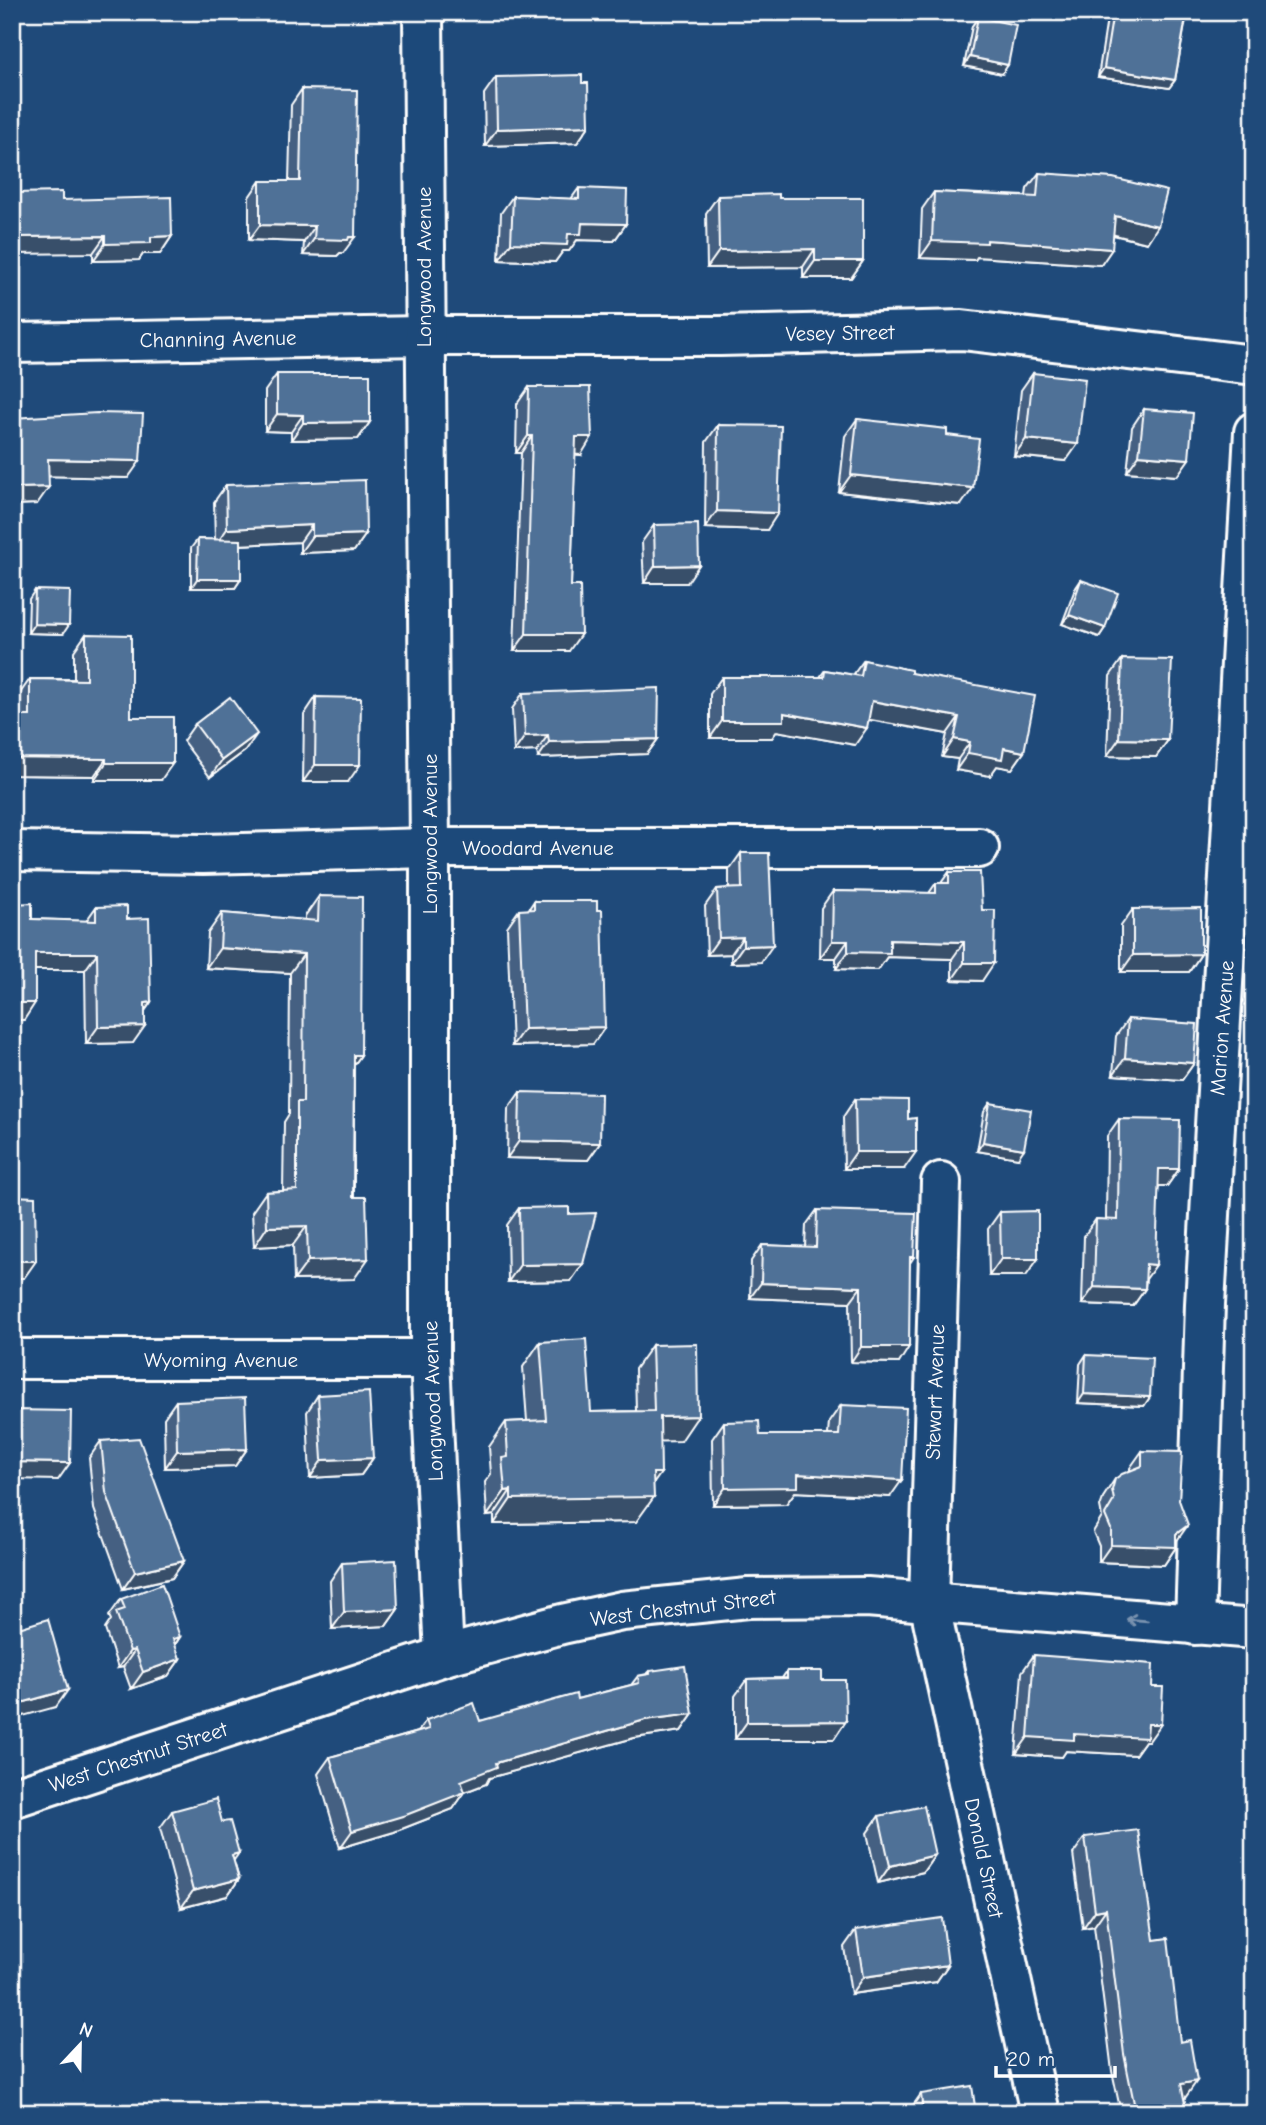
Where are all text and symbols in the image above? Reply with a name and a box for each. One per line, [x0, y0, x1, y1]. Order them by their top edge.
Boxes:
street label: Longwood Avenue [412, 187, 436, 347]
street label: Vesey Street [785, 320, 896, 346]
street label: Channing Avenue [139, 326, 297, 352]
street label: Longwood Avenue [418, 754, 442, 914]
street label: Woodard Avenue [462, 836, 614, 860]
street label: Marion Avenue [1205, 960, 1239, 1096]
street label: Longwood Avenue [418, 1320, 448, 1482]
street label: Stewart Avenue [921, 1324, 949, 1460]
street label: Wyoming Avenue [144, 1348, 298, 1372]
street label: West Chestnut Street [589, 1585, 778, 1631]
one-way arrow [1126, 1613, 1149, 1626]
street label: West Chestnut Street [46, 1716, 231, 1797]
street label: Donald Street [960, 1796, 1009, 1921]
north arrow [46, 2010, 116, 2080]
text: N [76, 2018, 96, 2043]
scale bar [996, 2034, 1116, 2078]
text: 20 m [1007, 2047, 1055, 2071]

